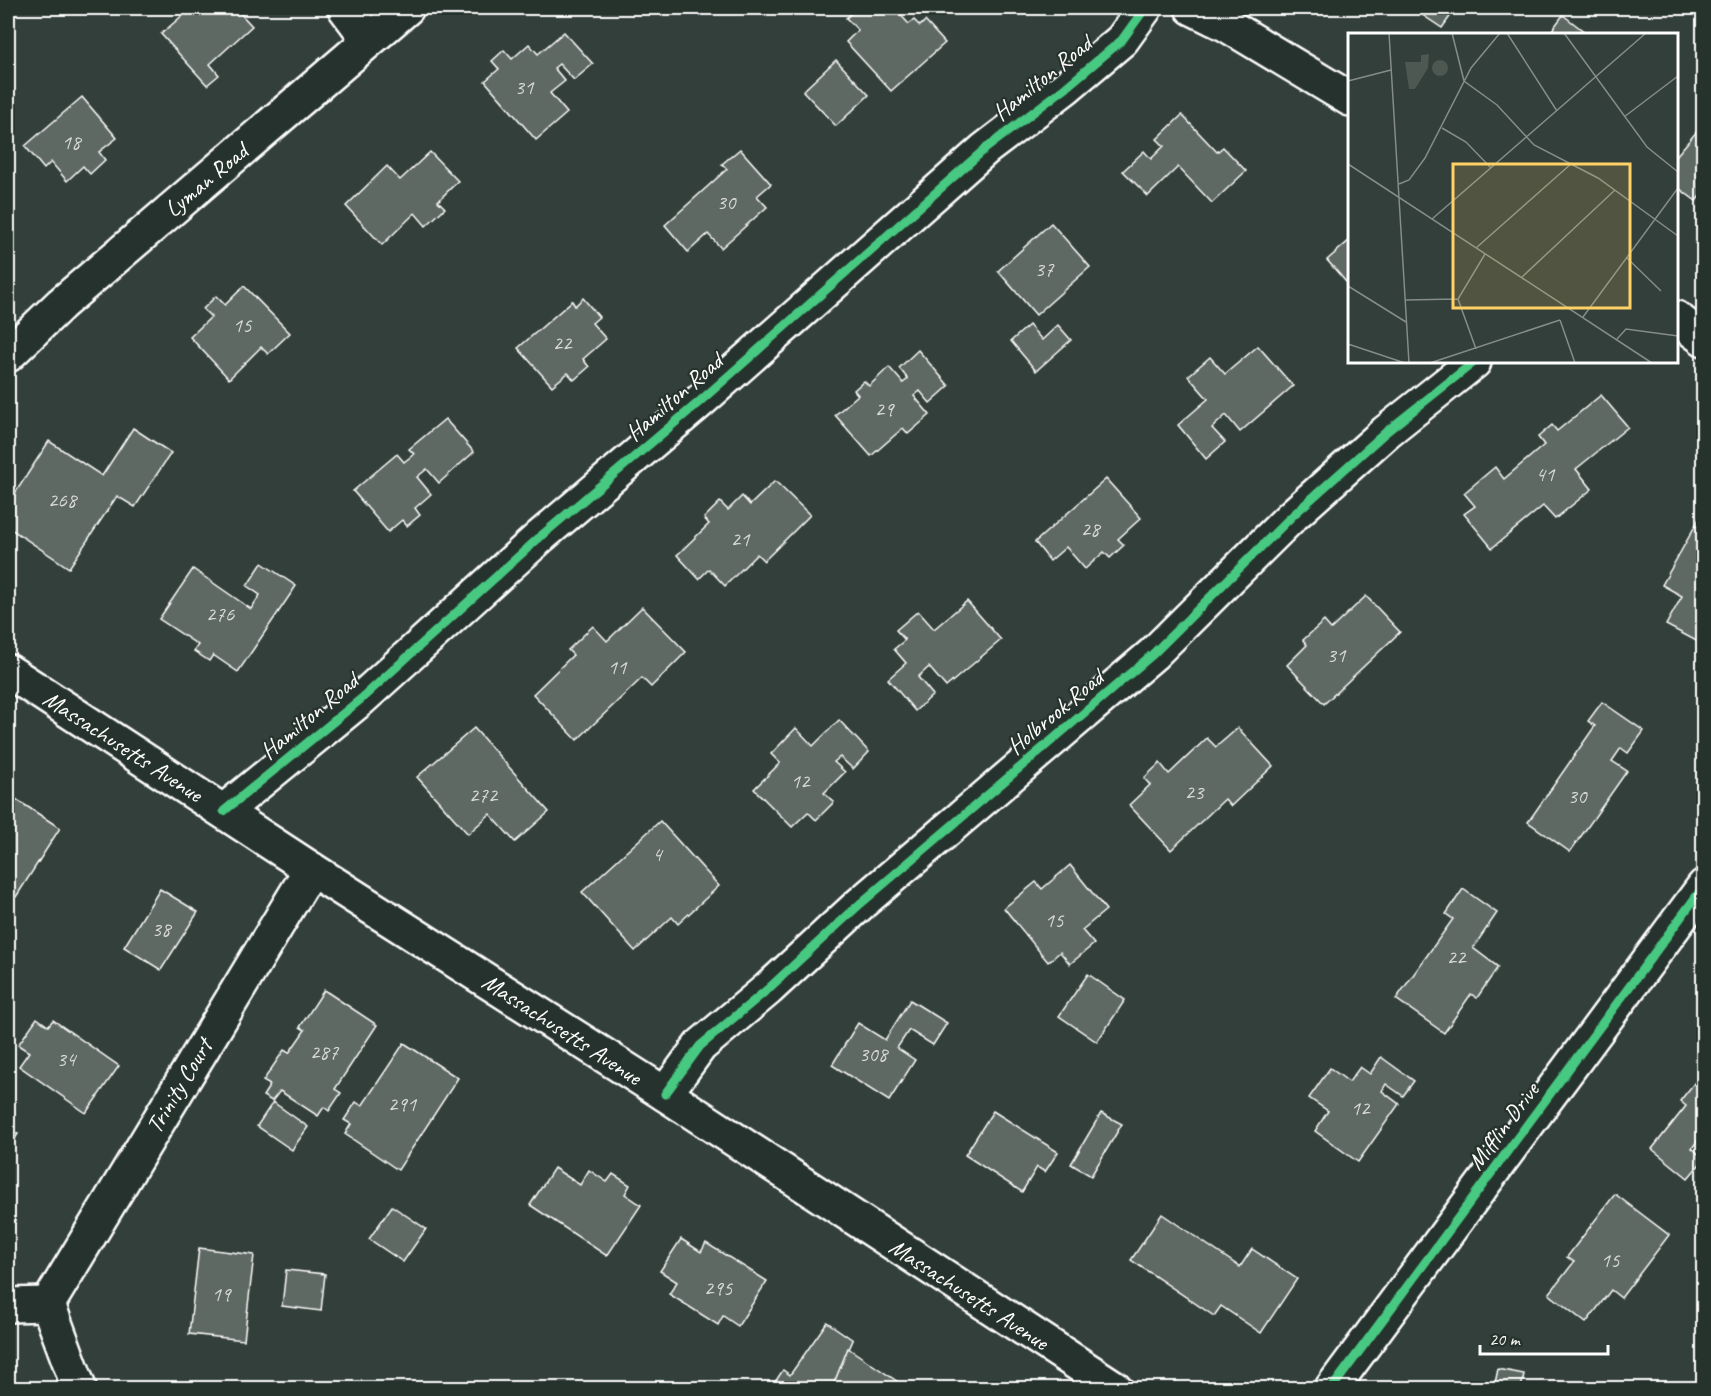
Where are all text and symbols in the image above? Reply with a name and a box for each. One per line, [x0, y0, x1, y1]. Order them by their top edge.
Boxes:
street label: Hamilton Road [986, 27, 1101, 127]
inset map [1348, 33, 1678, 363]
house number: 31 [515, 74, 535, 100]
house number: 18 [62, 129, 83, 155]
street label: Lyman Road [158, 134, 256, 223]
house number: 30 [717, 189, 737, 215]
house number: 37 [1035, 256, 1055, 282]
house number: 15 [233, 312, 253, 338]
house number: 22 [553, 330, 573, 356]
street label: Hamilton Road [619, 344, 732, 447]
house number: 29 [875, 396, 895, 422]
house number: 41 [1536, 461, 1556, 487]
house number: 268 [48, 487, 79, 513]
house number: 28 [1081, 516, 1102, 542]
house number: 21 [731, 526, 751, 552]
house number: 276 [206, 601, 235, 627]
house number: 31 [1327, 642, 1347, 668]
house number: 11 [608, 654, 628, 680]
street label: Holbrook Road [1001, 661, 1112, 761]
street label: Hamilton Road [254, 664, 367, 766]
street label: Massachusetts Avenue [38, 683, 210, 810]
house number: 12 [791, 768, 811, 794]
house number: 23 [1185, 779, 1205, 805]
house number: 272 [469, 782, 499, 808]
house number: 30 [1568, 783, 1588, 809]
house number: 4 [652, 841, 664, 867]
house number: 15 [1045, 907, 1065, 933]
house number: 38 [152, 916, 173, 942]
house number: 22 [1447, 944, 1467, 970]
street label: Massachusetts Avenue [477, 966, 649, 1093]
street label: Trinity Court [139, 1031, 220, 1139]
house number: 287 [310, 1039, 340, 1065]
house number: 308 [859, 1041, 890, 1067]
house number: 34 [57, 1046, 78, 1072]
street label: Mifflin Drive [1460, 1075, 1547, 1176]
house number: 291 [388, 1091, 418, 1117]
house number: 12 [1351, 1095, 1371, 1121]
street label: Massachusetts Avenue [884, 1231, 1056, 1358]
house number: 15 [1601, 1247, 1621, 1273]
house number: 295 [704, 1275, 734, 1301]
house number: 19 [212, 1281, 232, 1307]
scale bar [1480, 1318, 1608, 1356]
text: 20 m [1489, 1328, 1522, 1350]

